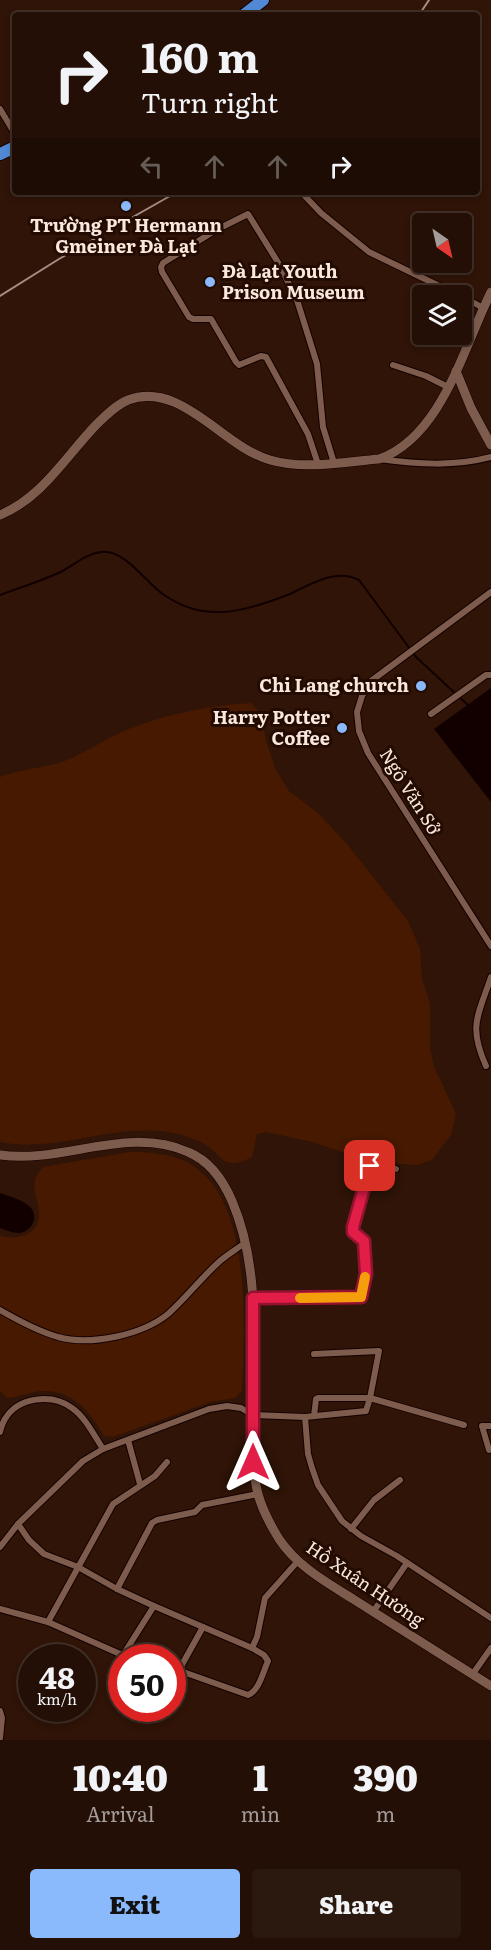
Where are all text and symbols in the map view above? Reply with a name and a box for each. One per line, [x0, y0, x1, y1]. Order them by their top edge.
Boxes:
text: 160 m [141, 24, 259, 86]
icon: right [42, 36, 120, 114]
text: Turn right [141, 81, 278, 121]
icon: left [135, 150, 168, 183]
icon: ahead [198, 150, 231, 183]
icon: ahead [261, 150, 294, 183]
icon: right [324, 150, 357, 183]
marker: Trường PT Hermann Gmeiner Đà Lạt [119, 199, 133, 213]
place label: Trường PT Hermann Gmeiner Đà Lạt [30, 211, 223, 259]
north arrow [412, 213, 472, 273]
map controls [412, 213, 472, 345]
place label: Đà Lạt Youth Prison Museum [222, 257, 365, 305]
marker: Đà Lạt Youth Prison Museum [203, 275, 217, 289]
button: layers [412, 285, 472, 345]
place label: Chi Lang church [259, 671, 409, 698]
marker: Chi Lang church [414, 679, 428, 693]
place label: Harry Potter Coffee [213, 703, 330, 751]
marker: Harry Potter Coffee [335, 721, 349, 735]
street label: Ngô Văn Sở [374, 743, 449, 840]
pin [344, 1140, 395, 1191]
icon: arrive [353, 1149, 386, 1182]
position arrow [221, 1430, 285, 1494]
street label: Hồ Xuân Hương [301, 1533, 431, 1633]
speed limit sign: 50 [108, 1644, 186, 1722]
text: 48 [39, 1654, 75, 1698]
text: km/h [37, 1687, 77, 1710]
text: 10:40 [73, 1749, 168, 1802]
text: 1 [253, 1749, 268, 1802]
text: 390 [353, 1749, 418, 1802]
text: Arrival [86, 1798, 155, 1828]
text: min [241, 1798, 280, 1828]
text: m [376, 1798, 395, 1828]
button: Exit [30, 1869, 240, 1938]
button: Share [252, 1869, 461, 1938]

